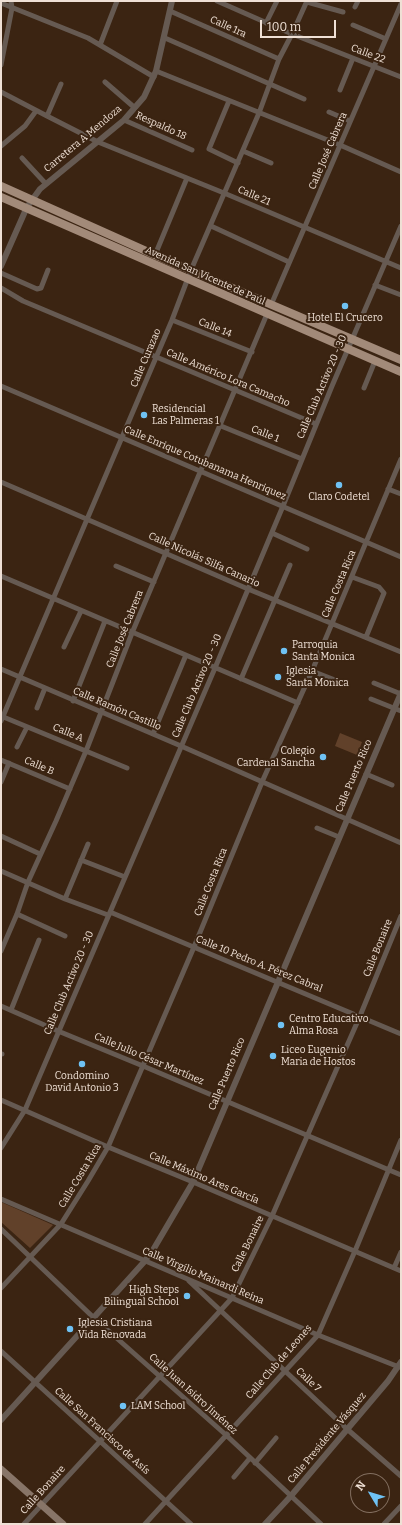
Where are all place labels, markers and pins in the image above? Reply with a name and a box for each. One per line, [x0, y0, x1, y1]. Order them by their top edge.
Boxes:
marker: Hotel El Crucero [340, 301, 350, 311]
place label: Hotel El Crucero [307, 312, 383, 324]
place label: Residencial Las Palmeras 1 [152, 403, 219, 426]
marker: Residencial Las Palmeras 1 [139, 410, 149, 420]
marker: Claro Codetel [334, 480, 344, 490]
place label: Claro Codetel [308, 491, 370, 503]
place label: Parroquia Santa Monica [292, 639, 355, 662]
marker: Parroquia Santa Monica [279, 646, 289, 656]
place label: Iglesia Santa Monica [286, 665, 349, 688]
marker: Iglesia Santa Monica [273, 672, 283, 682]
place label: Colegio Cardenal Sancha [237, 745, 315, 768]
marker: Colegio Cardenal Sancha [318, 752, 328, 762]
place label: Centro Educativo Alma Rosa [289, 1013, 368, 1036]
marker: Centro Educativo Alma Rosa [276, 1020, 286, 1030]
place label: Liceo Eugenio Maria de Hostos [281, 1044, 356, 1068]
marker: Liceo Eugenio Maria de Hostos [268, 1051, 278, 1061]
marker: Condomino David Antonio 3 [77, 1059, 87, 1069]
place label: Condomino David Antonio 3 [45, 1070, 119, 1094]
place label: High Steps Bilingual School [104, 1284, 179, 1308]
marker: High Steps Bilingual School [182, 1291, 192, 1301]
place label: Iglesia Cristiana Vida Renovada [78, 1317, 152, 1340]
marker: Iglesia Cristiana Vida Renovada [65, 1324, 75, 1334]
place label: LAM School [131, 1400, 185, 1412]
marker: LAM School [118, 1401, 128, 1411]

